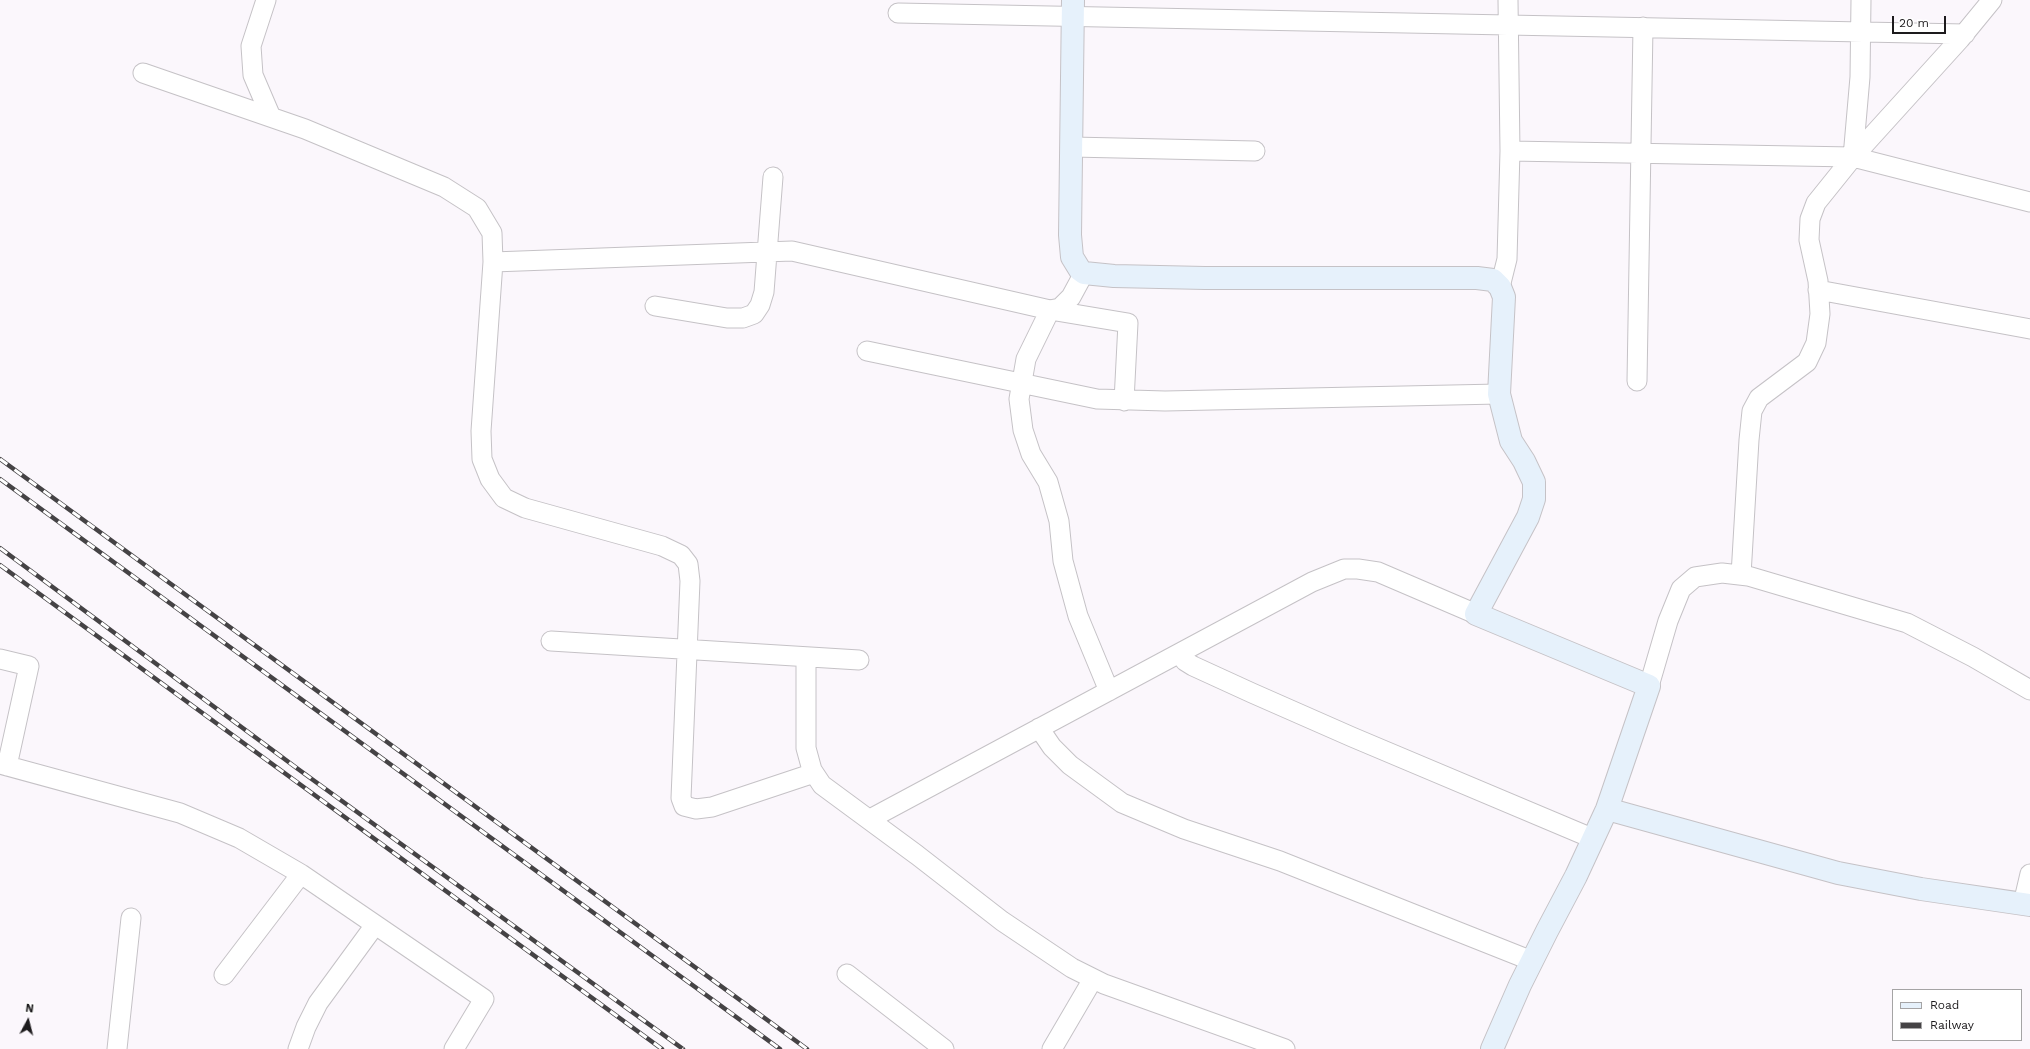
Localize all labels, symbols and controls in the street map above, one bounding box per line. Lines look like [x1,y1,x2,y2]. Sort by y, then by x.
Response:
scale bar [1894,8,1948,34]
text: 20 m [1899,16,1929,30]
legend [1892,989,2022,1041]
text: Road [1930,998,1959,1012]
north arrow [8,1001,48,1041]
text: N [25,1002,34,1016]
text: Railway [1930,1018,1974,1032]

